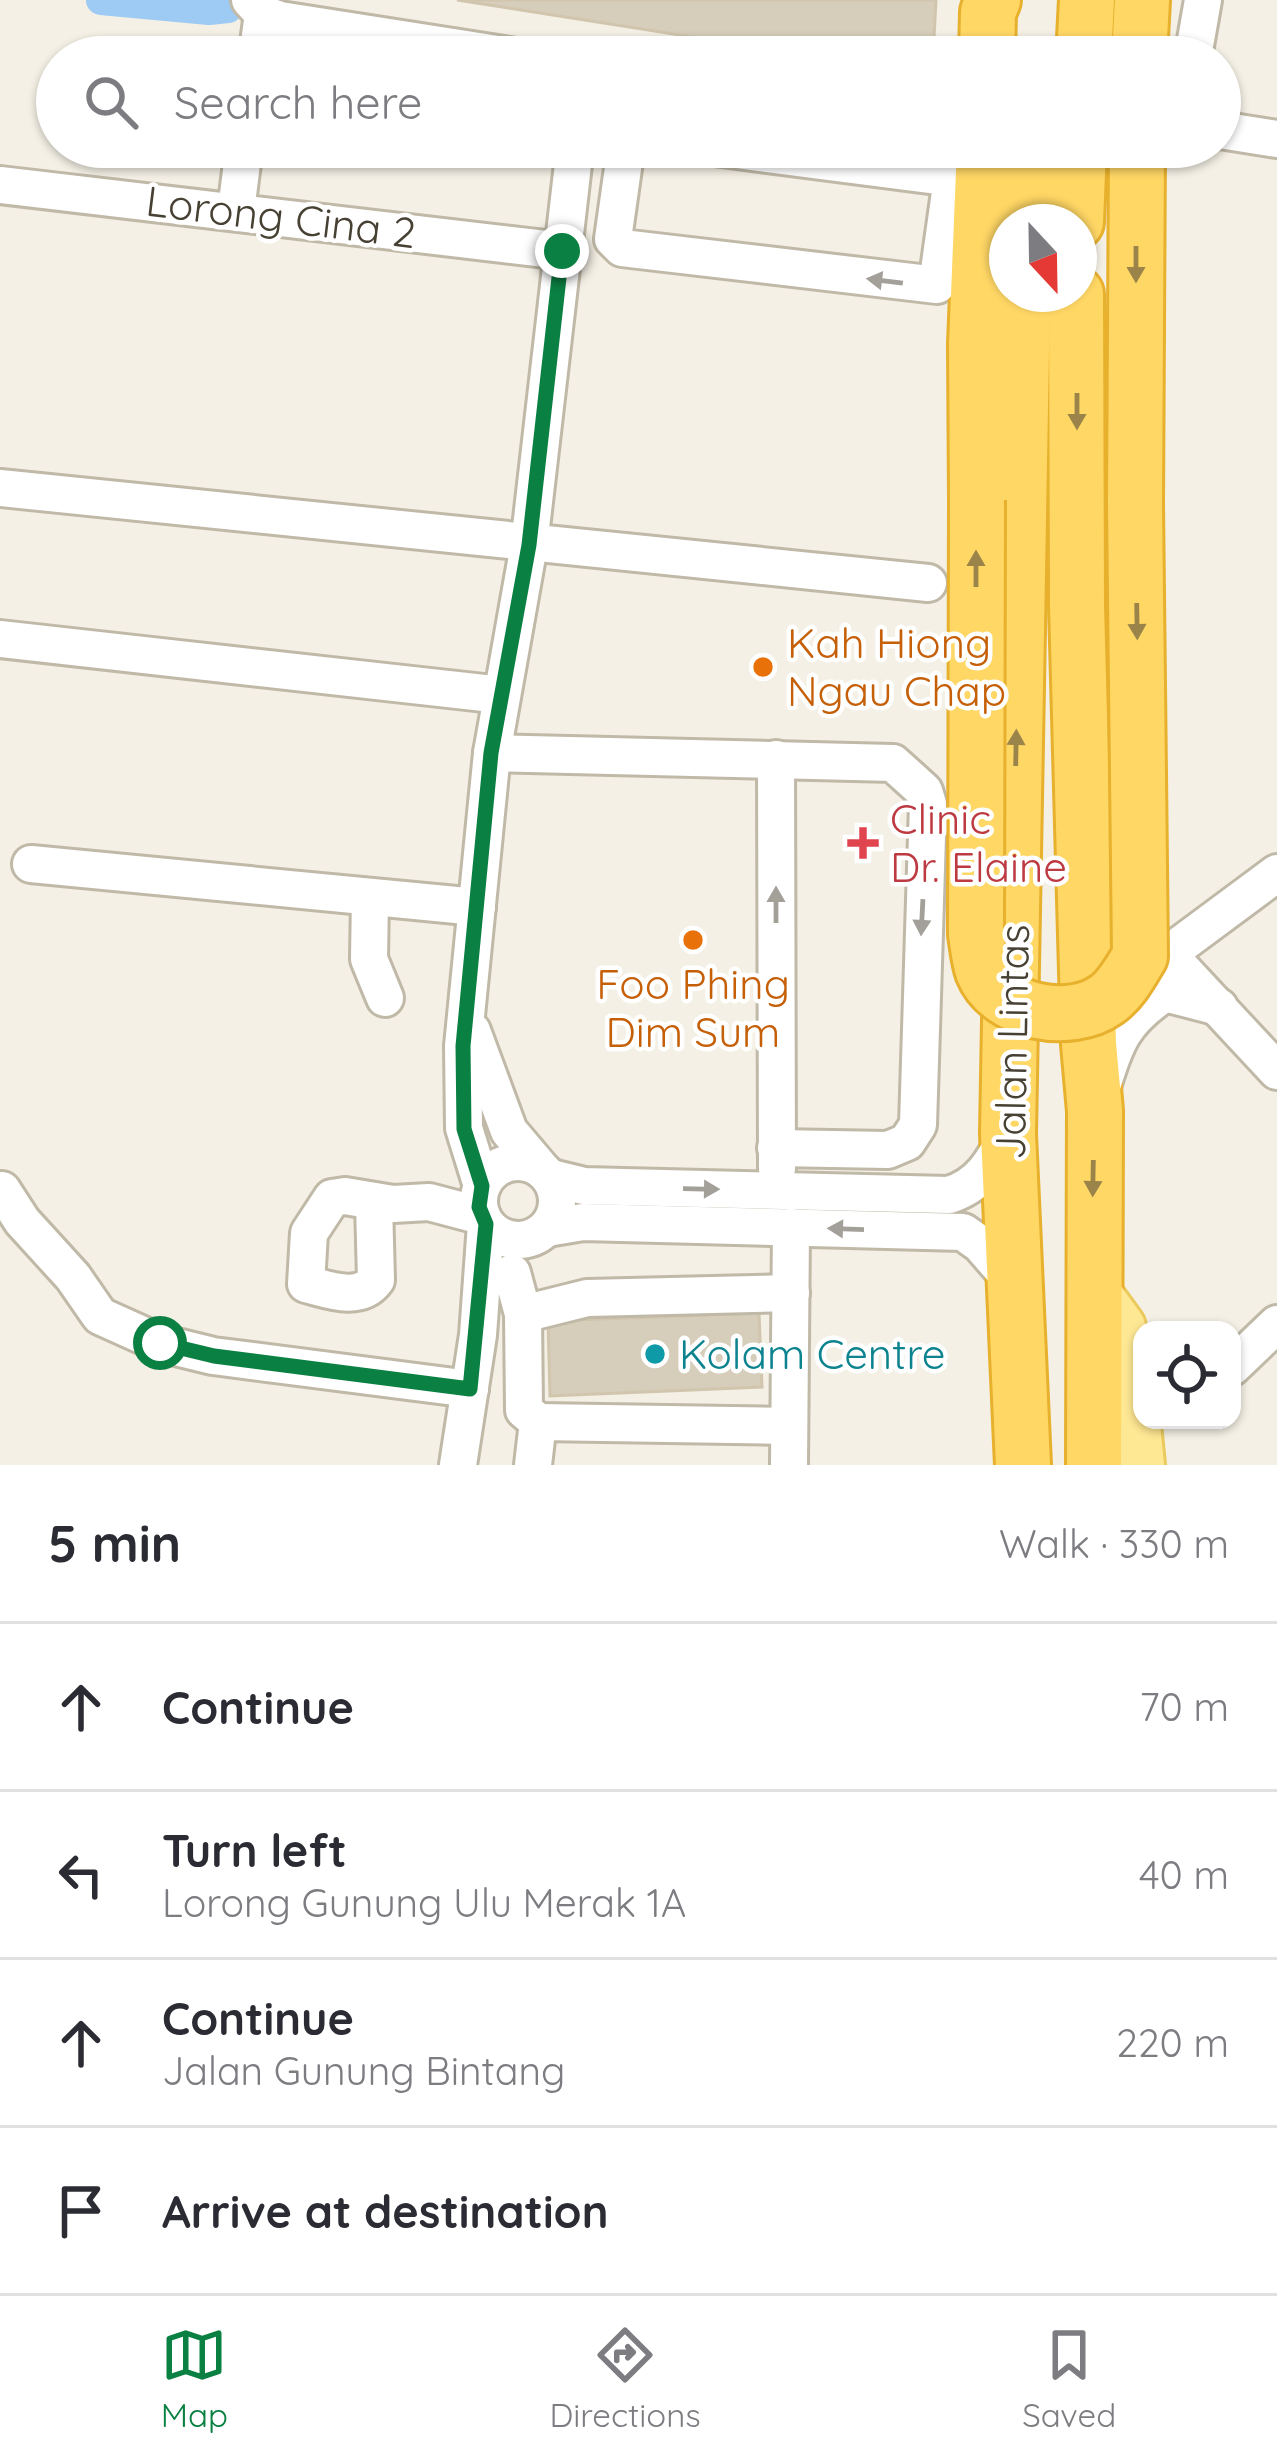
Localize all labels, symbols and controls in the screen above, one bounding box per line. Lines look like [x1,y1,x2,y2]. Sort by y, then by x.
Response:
search box [36,36,1241,168]
icon: search [78,69,144,135]
text: Search here [174,74,422,130]
street label: Lorong Cina 2 [143,174,419,259]
north arrow [989,204,1097,312]
route end [535,224,589,278]
one-way arrow [1126,246,1146,284]
one-way arrow [866,272,903,291]
one-way arrow [1067,393,1087,431]
one-way arrow [966,549,986,587]
one-way arrow [1128,603,1147,641]
place label: Kah Hiong Ngau Chap [787,616,1006,717]
marker: Kah Hiong Ngau Chap [750,654,776,680]
one-way arrow [1006,728,1026,766]
place label: Clinic Dr. Elaine [890,792,1067,893]
marker: Clinic Dr. Elaine [847,827,879,859]
one-way arrow [766,885,786,923]
one-way arrow [912,899,931,937]
street label: Jalan Lintas [983,924,1040,1160]
marker: Foo Phing Dim Sum [680,927,706,953]
place label: Foo Phing Dim Sum [596,957,790,1058]
one-way arrow [1083,1160,1103,1198]
one-way arrow [683,1180,721,1199]
one-way arrow [826,1219,864,1238]
route start [133,1316,187,1370]
map controls [1133,1321,1241,1429]
button: locate [1133,1321,1241,1429]
place label: Kolam Centre [679,1327,945,1380]
marker: Kolam Centre [642,1341,668,1367]
text: 5 min [48,1511,181,1575]
text: Walk · 330 m [999,1519,1229,1568]
icon: ahead [48,1674,114,1740]
text: Continue [162,1679,354,1735]
text: 70 m [1140,1682,1229,1731]
text: Turn left [162,1822,347,1878]
icon: left [48,1842,114,1908]
text: 40 m [1139,1850,1229,1899]
text: Lorong Gunung Ulu Merak 1A [162,1878,686,1927]
text: Continue [162,1990,354,2046]
icon: ahead [48,2010,114,2076]
text: 220 m [1116,2018,1229,2067]
text: Jalan Gunung Bintang [162,2046,565,2095]
icon: arrive [48,2178,114,2244]
text: Arrive at destination [162,2183,608,2239]
tab: Map [161,2322,228,2435]
tab: Directions [549,2322,701,2435]
tab: Saved [1022,2322,1116,2435]

